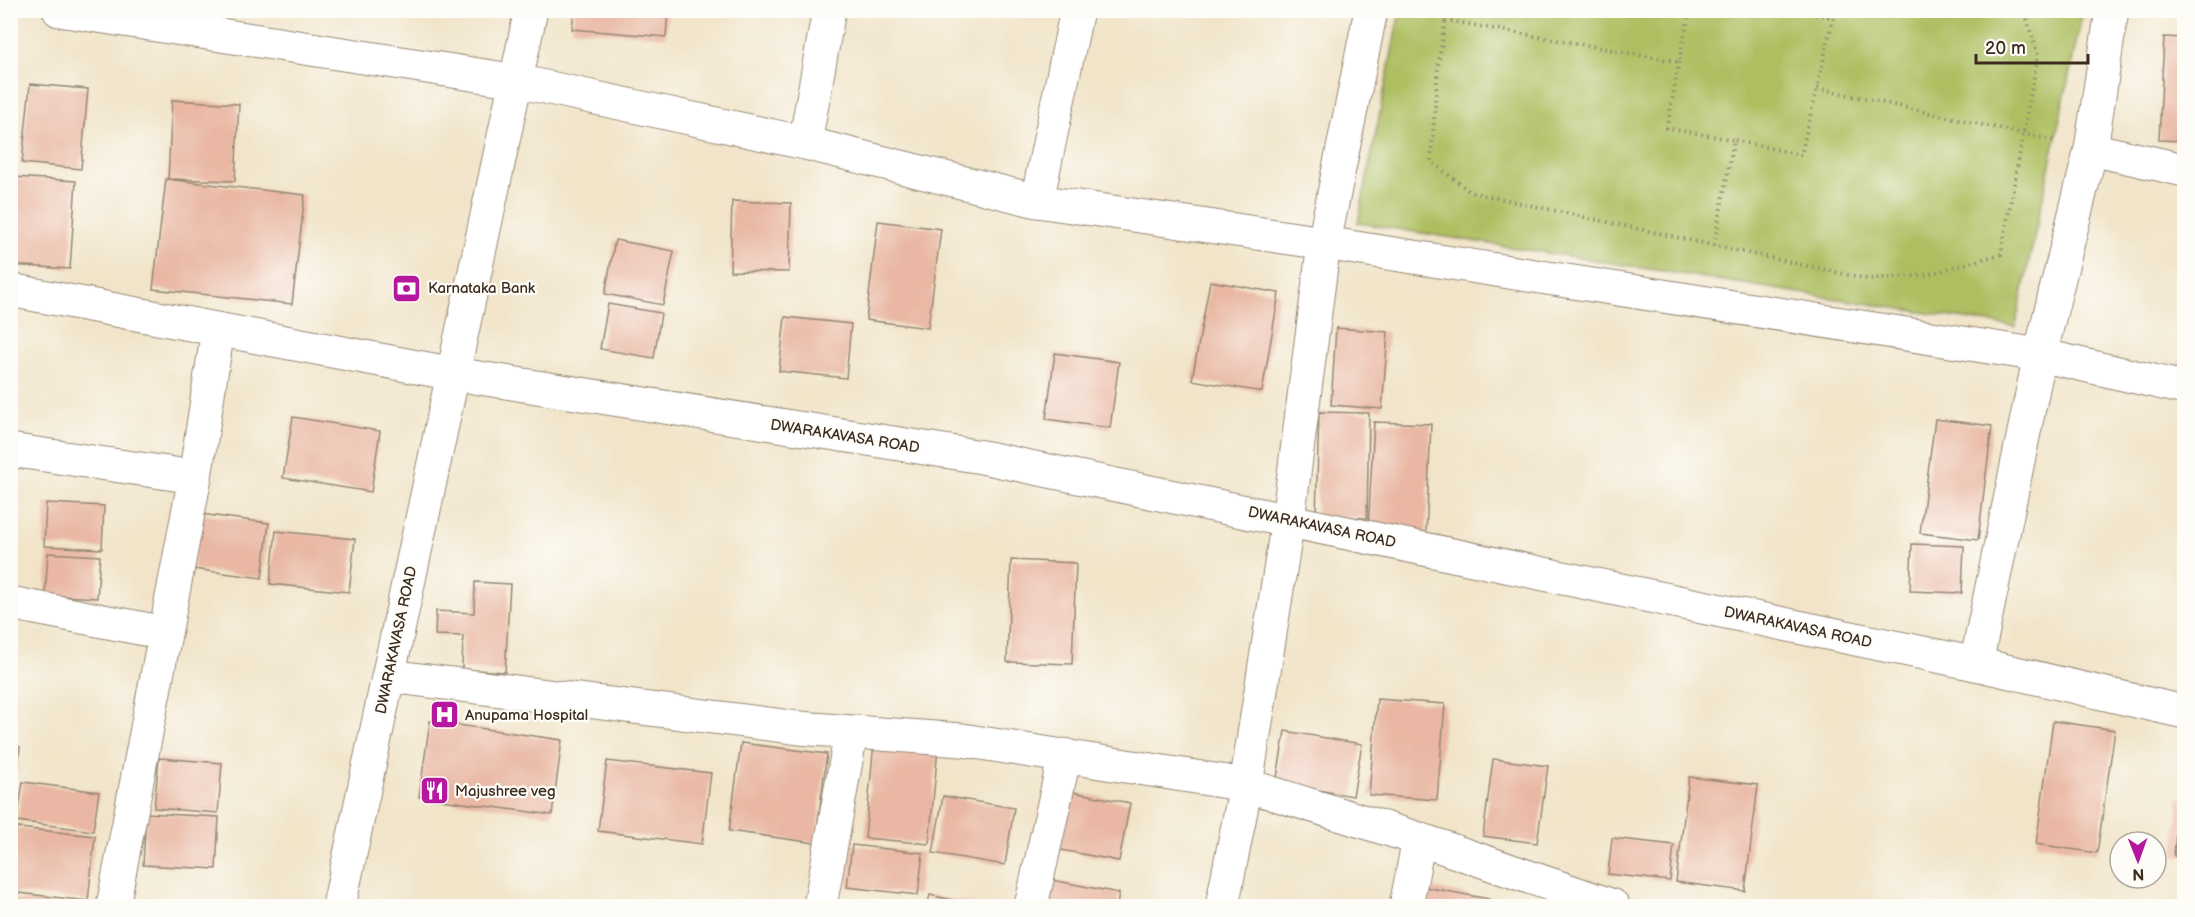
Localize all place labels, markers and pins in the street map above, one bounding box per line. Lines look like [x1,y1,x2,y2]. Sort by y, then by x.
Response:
bank icon: Karnataka Bank [391,272,423,304]
place label: Karnataka Bank [428,279,536,298]
hospital icon: Anupama Hospital [428,699,460,731]
place label: Anupama Hospital [465,706,588,725]
restaurant icon: Majushree veg [418,775,450,807]
place label: Majushree veg [455,782,556,801]

